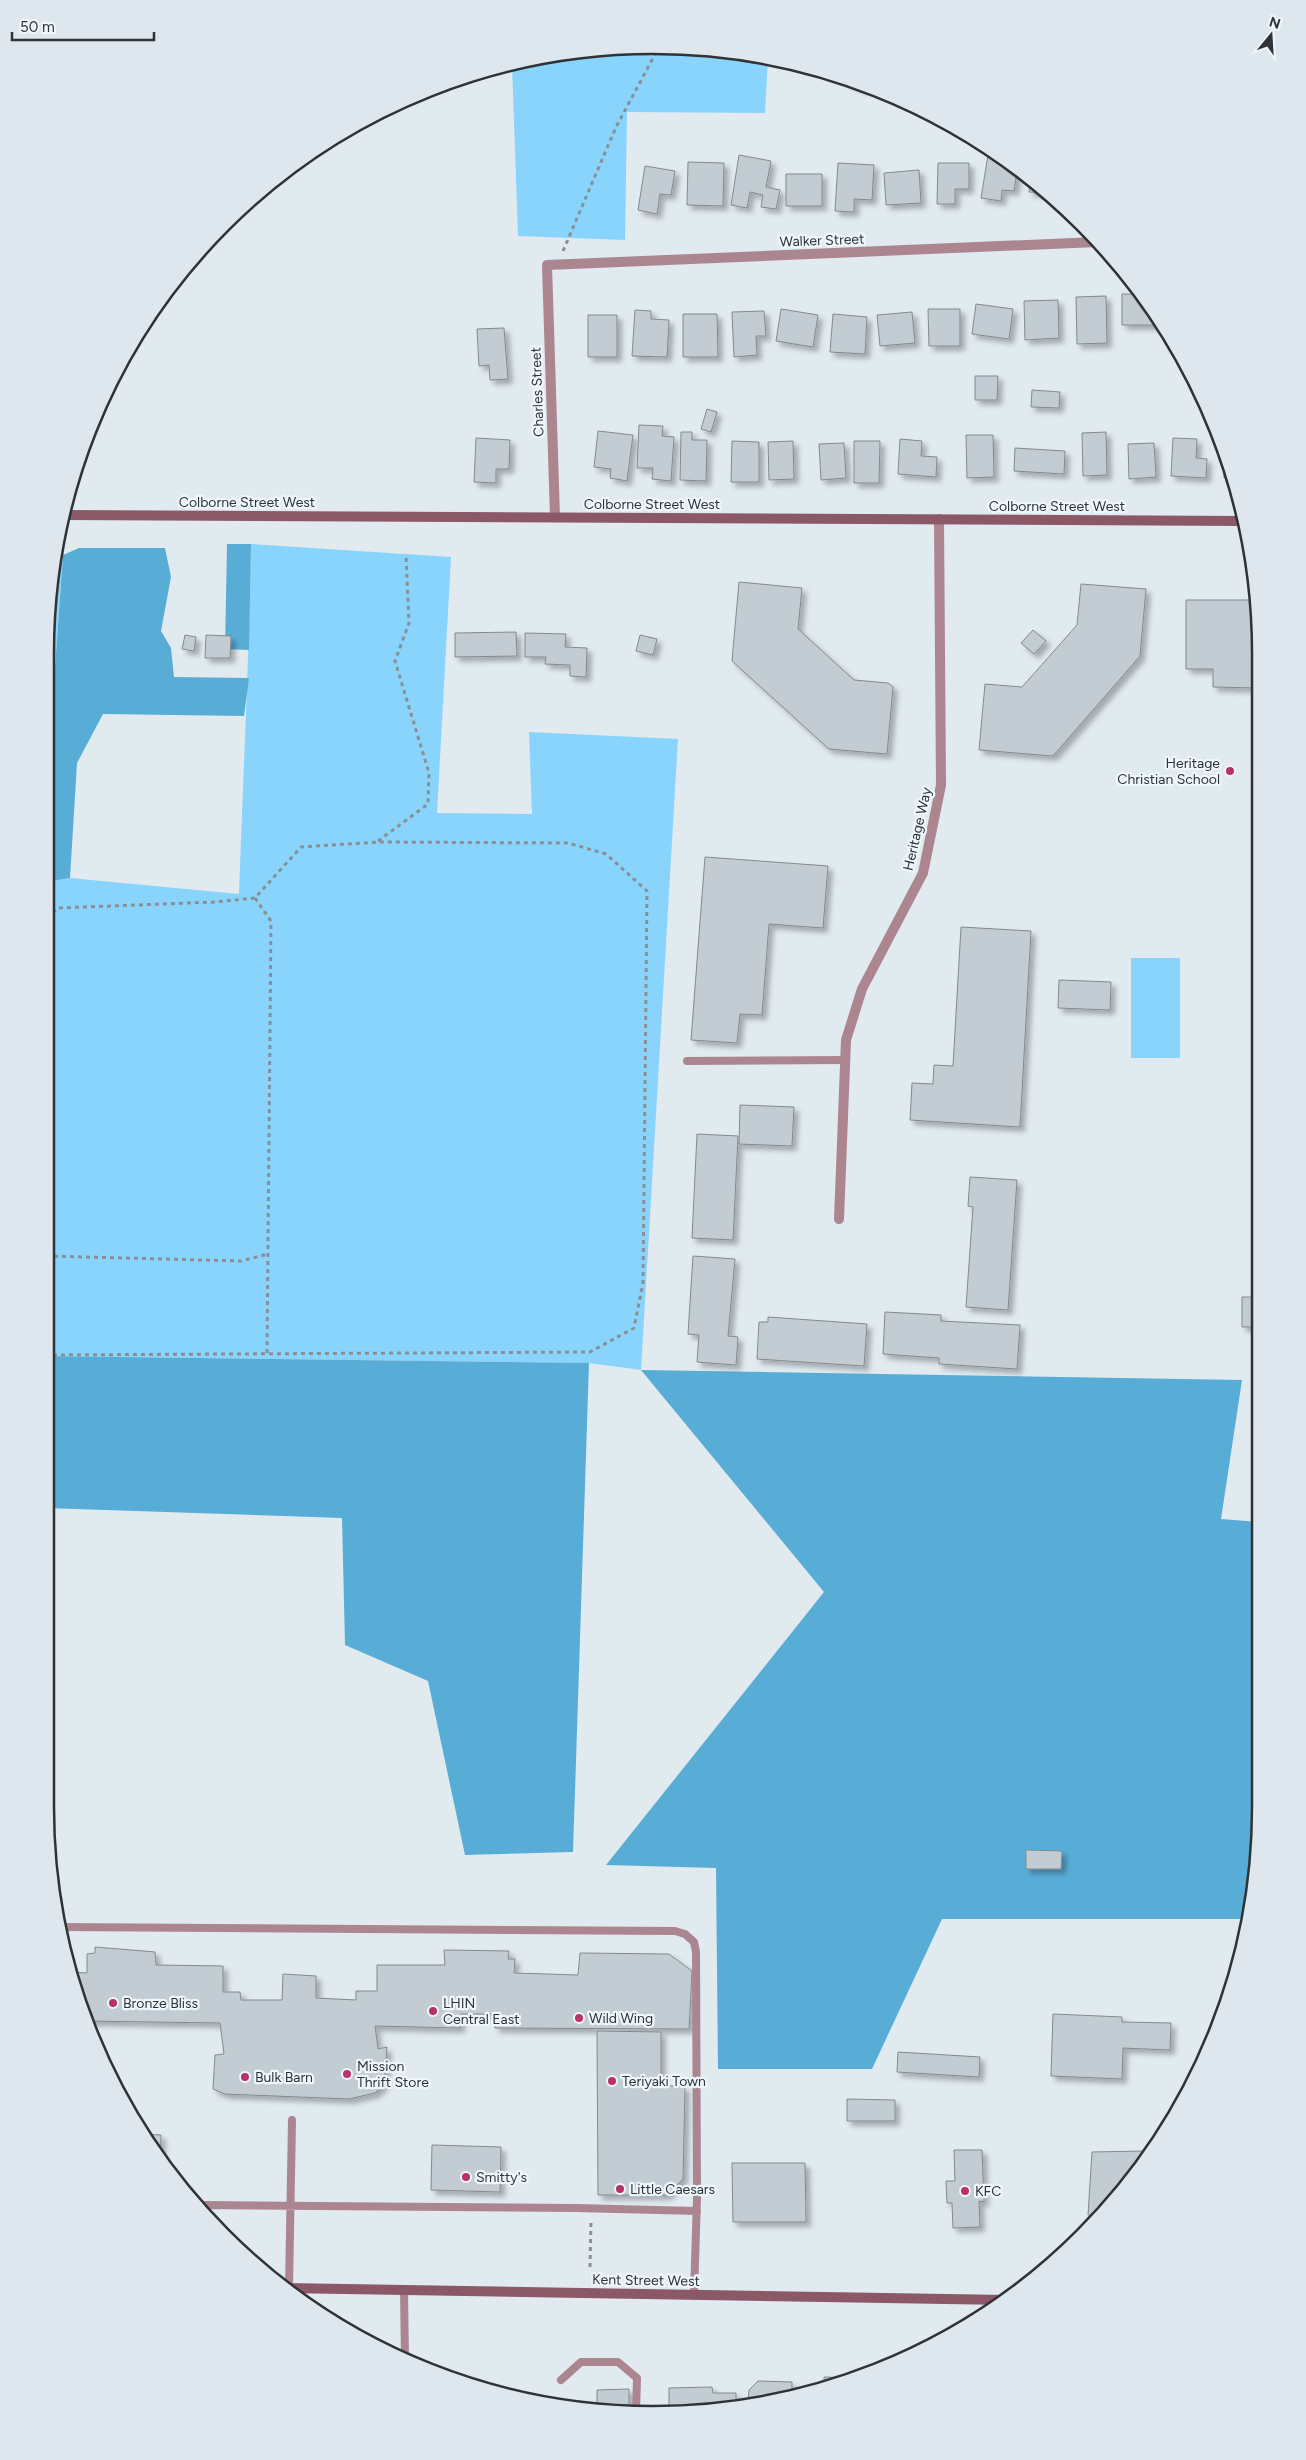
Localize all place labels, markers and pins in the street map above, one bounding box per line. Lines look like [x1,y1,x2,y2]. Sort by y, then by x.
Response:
place label: Heritage Christian School [1117,755,1220,788]
marker: Heritage Christian School [1224,765,1236,777]
place label: Bronze Bliss [123,1995,198,2012]
place label: LHIN Central East [443,1995,520,2028]
marker: Bronze Bliss [107,1997,119,2009]
marker: LHIN Central East [427,2005,439,2017]
place label: Wild Wing [589,2010,653,2027]
marker: Wild Wing [573,2012,585,2024]
place label: Mission Thrift Store [357,2058,429,2091]
marker: Mission Thrift Store [341,2068,353,2080]
place label: Bulk Barn [255,2069,313,2086]
marker: Bulk Barn [239,2071,251,2083]
place label: Teriyaki Town [622,2073,706,2090]
marker: Teriyaki Town [606,2075,618,2087]
place label: Smitty's [476,2169,527,2186]
marker: Smitty's [460,2171,472,2183]
place label: Little Caesars [630,2181,715,2198]
marker: Little Caesars [614,2183,626,2195]
place label: KFC [975,2183,1001,2200]
marker: KFC [959,2185,971,2197]

